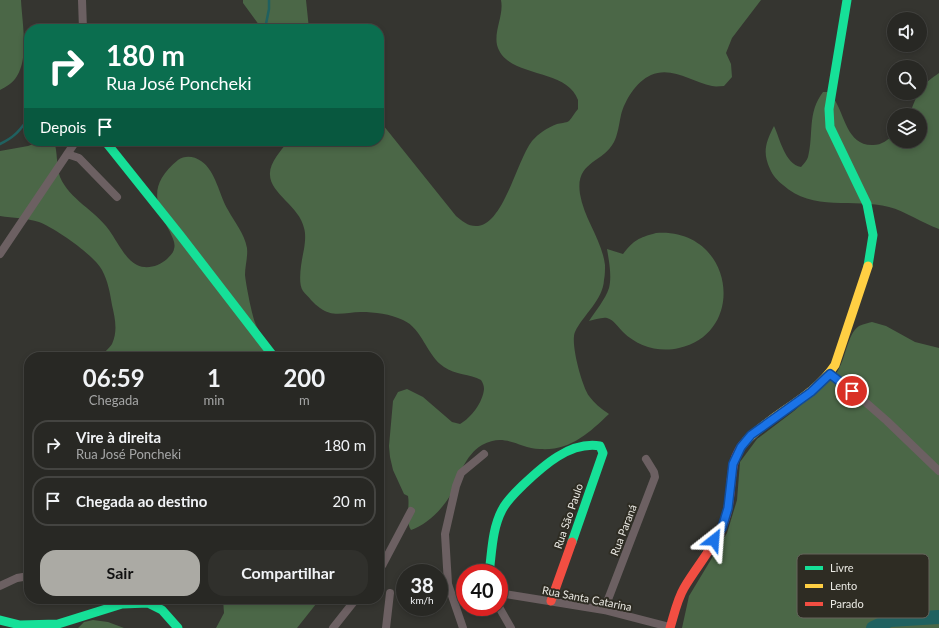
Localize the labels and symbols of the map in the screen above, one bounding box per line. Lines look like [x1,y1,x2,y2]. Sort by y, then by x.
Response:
pin [835,374,869,408]
street label: Rua São Paulo [551,482,585,550]
street label: Rua Paraná [607,502,639,558]
position arrow [693,519,735,561]
legend [797,554,929,618]
text: Livre [830,561,854,574]
speed limit sign: 40 [456,564,508,616]
text: Lento [830,579,857,592]
street label: Rua Santa Catarina [541,583,633,613]
text: Parado [830,597,864,610]

